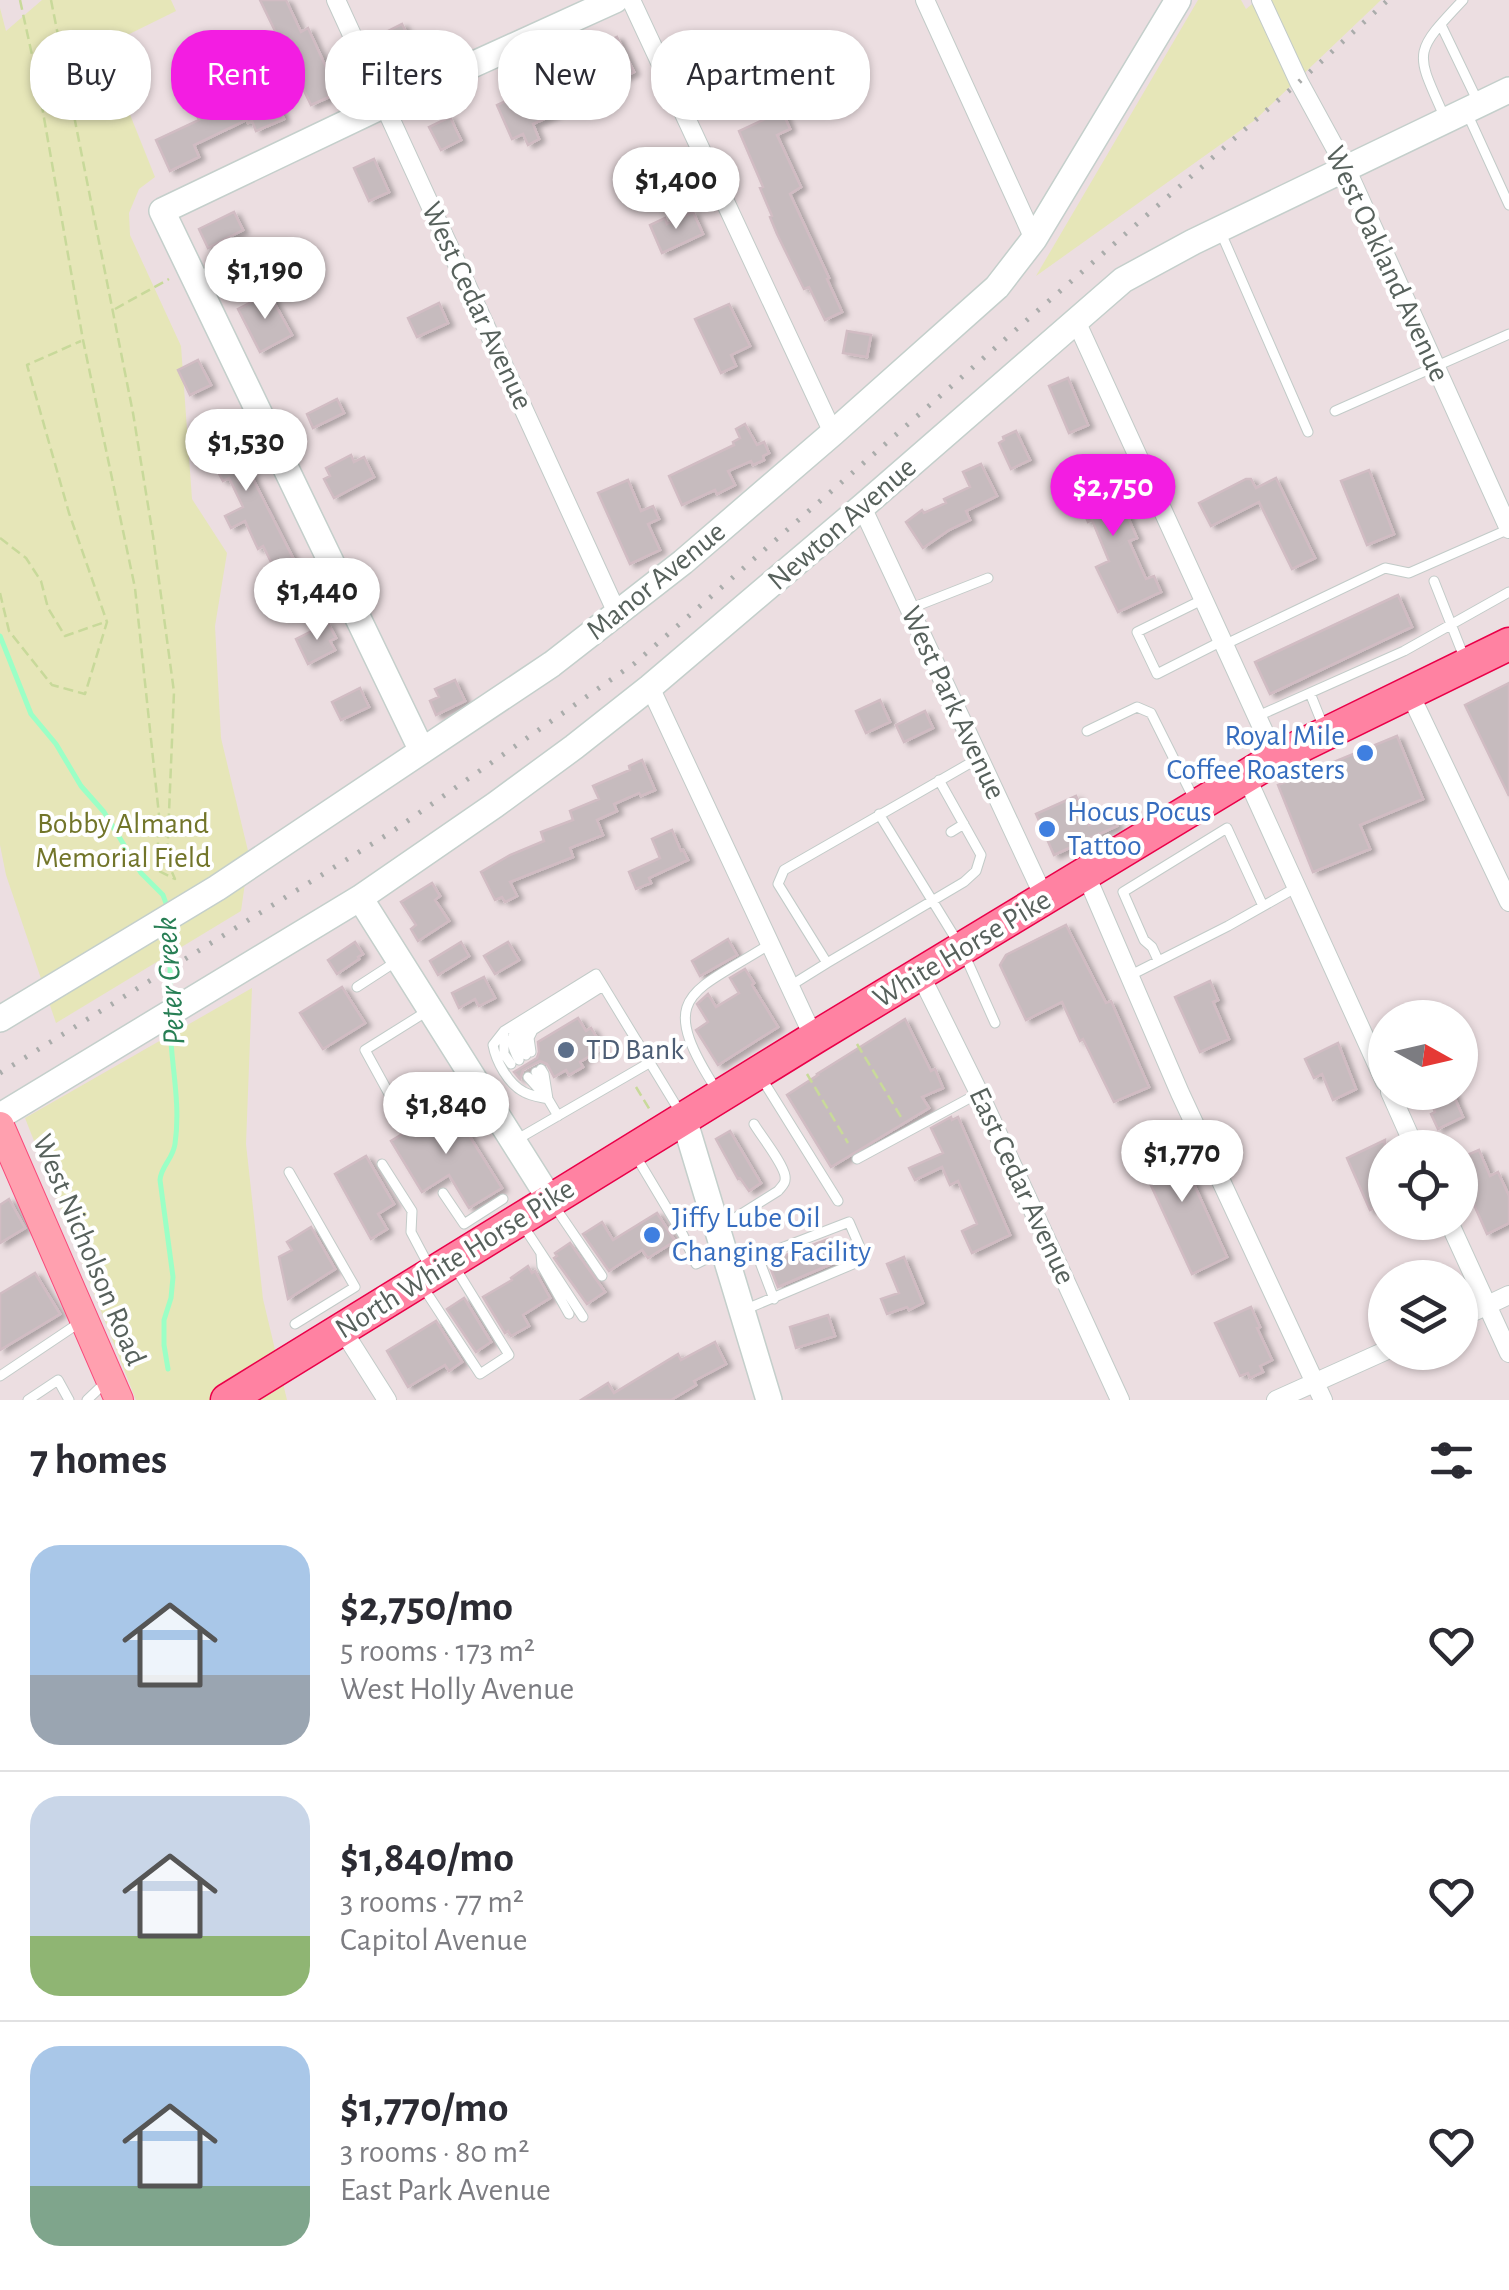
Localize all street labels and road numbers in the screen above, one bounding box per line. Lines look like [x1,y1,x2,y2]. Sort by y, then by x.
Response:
street label: West Oakland Avenue [1319,142,1455,386]
street label: West Cedar Avenue [416,198,538,414]
street label: Newton Avenue [762,452,922,596]
street label: Manor Avenue [581,516,731,646]
street label: West Park Avenue [895,602,1011,804]
street label: White Horse Pike [868,884,1056,1014]
street label: East Cedar Avenue [963,1083,1081,1289]
street label: West Nicholson Road [27,1130,151,1370]
street label: North White Horse Pike [330,1173,580,1345]

